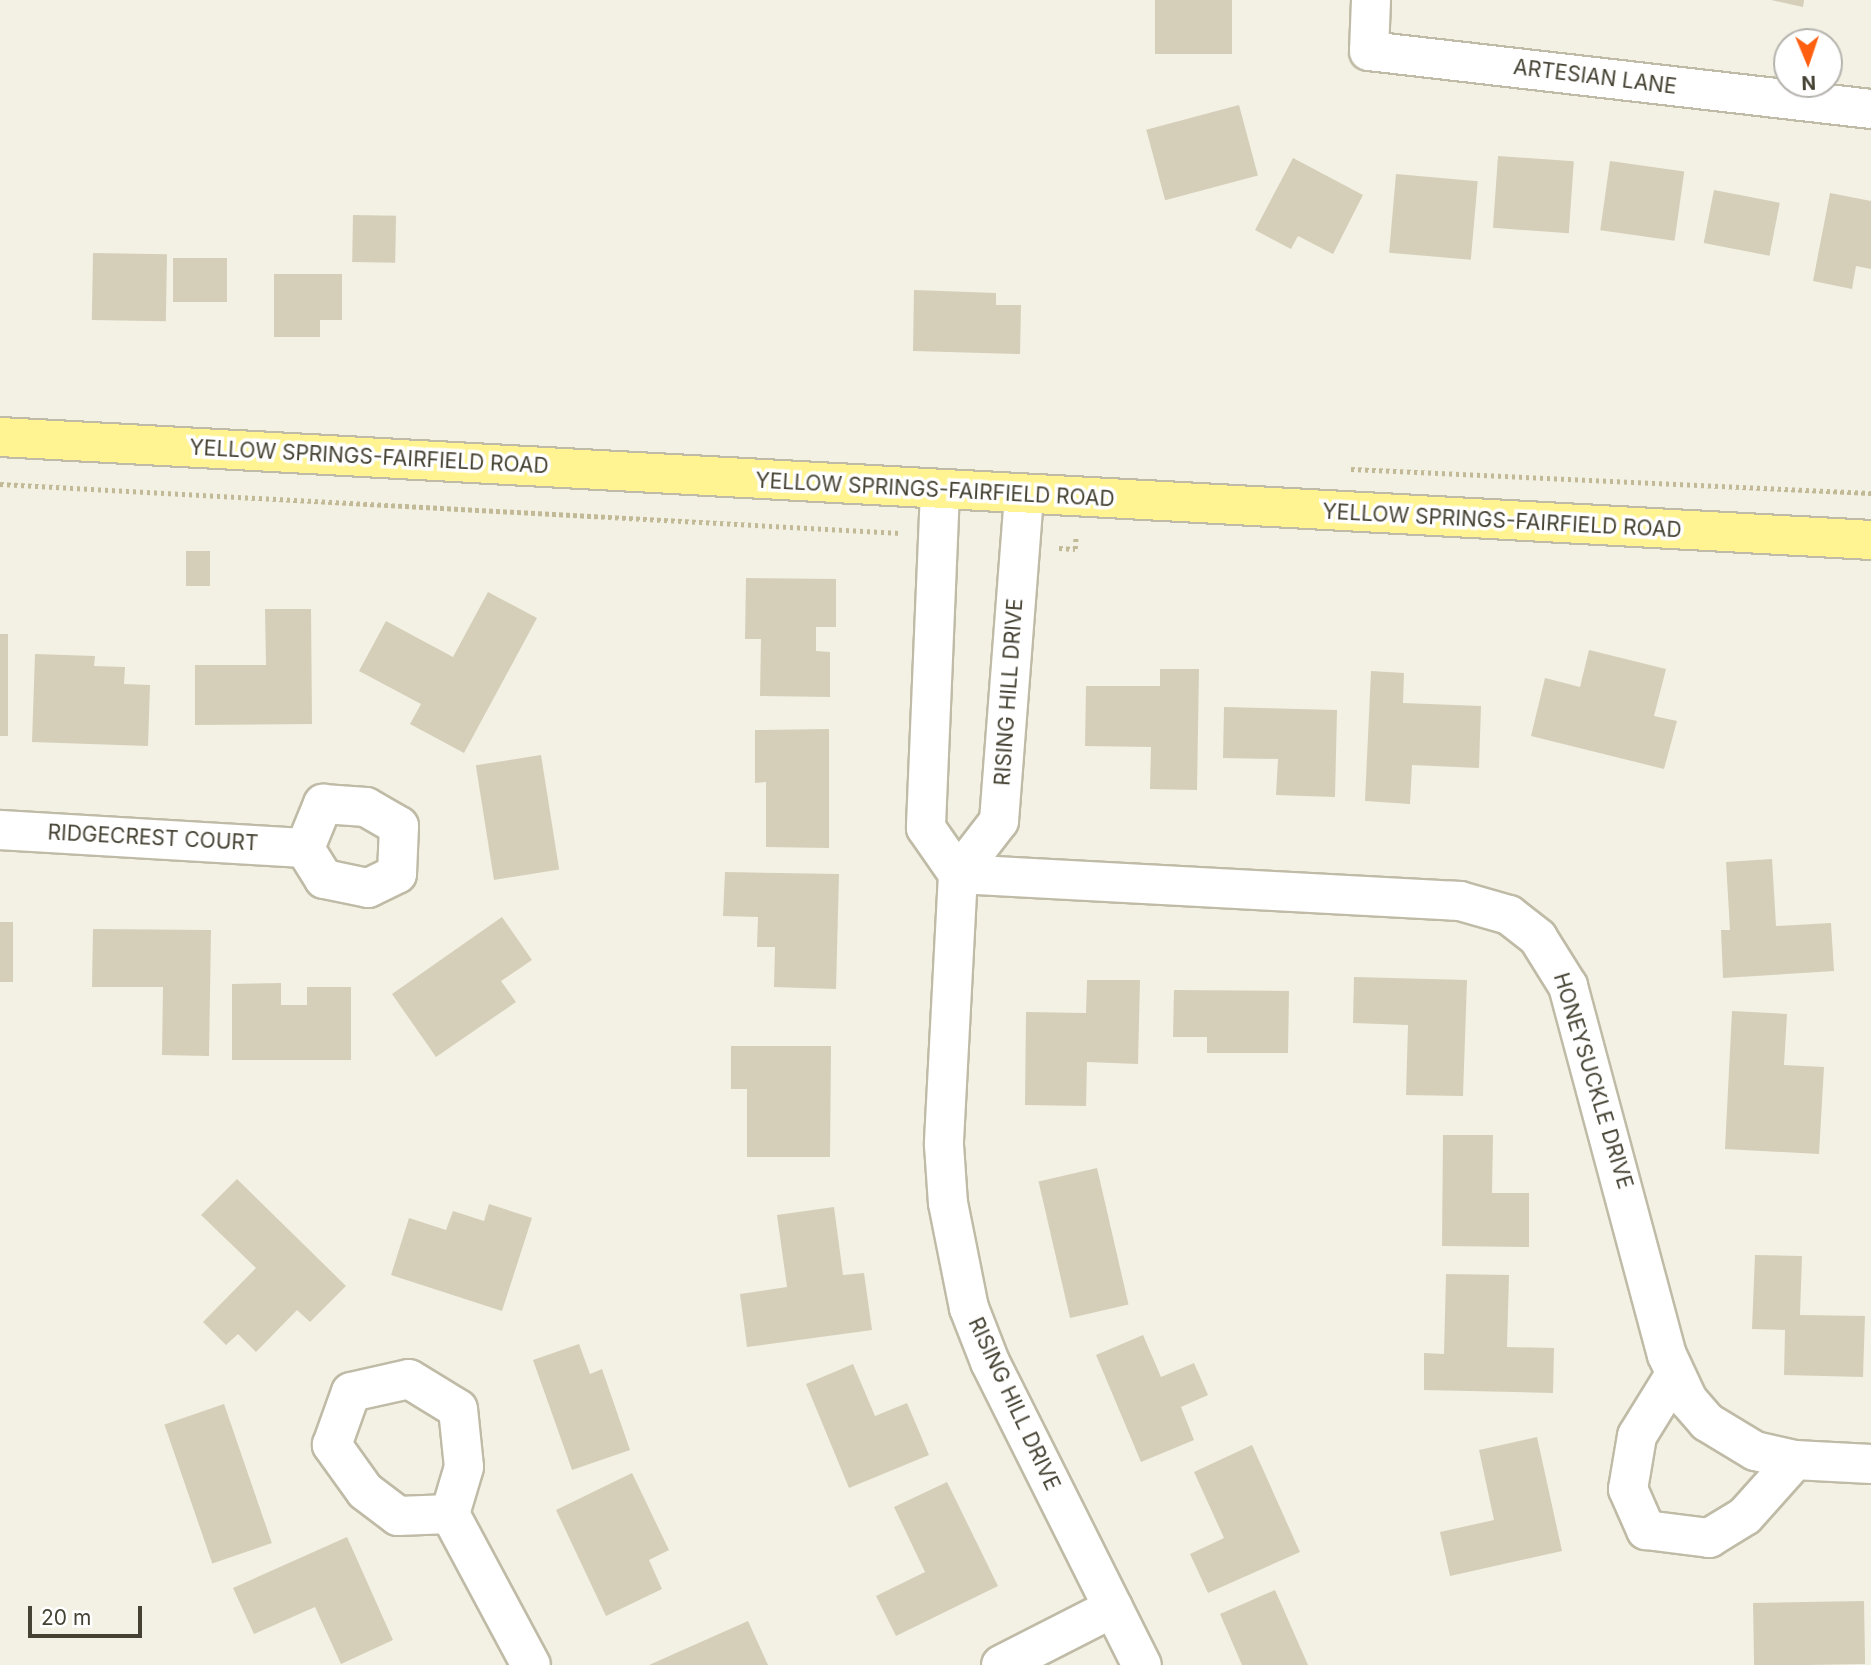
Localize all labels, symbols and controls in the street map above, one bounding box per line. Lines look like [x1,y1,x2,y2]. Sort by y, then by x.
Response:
north arrow [1773,28,1843,98]
street label: ARTESIAN LANE [1512,54,1678,100]
text: N [1801,71,1816,94]
street label: YELLOW SPRINGS-FAIRFIELD ROAD [189,435,549,479]
street label: YELLOW SPRINGS-FAIRFIELD ROAD [755,468,1115,512]
street label: YELLOW SPRINGS-FAIRFIELD ROAD [1322,499,1682,543]
street label: RISING HILL DRIVE [990,597,1028,787]
street label: RIDGECREST COURT [47,820,259,856]
street label: HONEYSUCKLE DRIVE [1548,970,1638,1192]
street label: RISING HILL DRIVE [963,1313,1065,1495]
scale bar [32,1592,145,1636]
text: 20 m [41,1605,91,1630]

